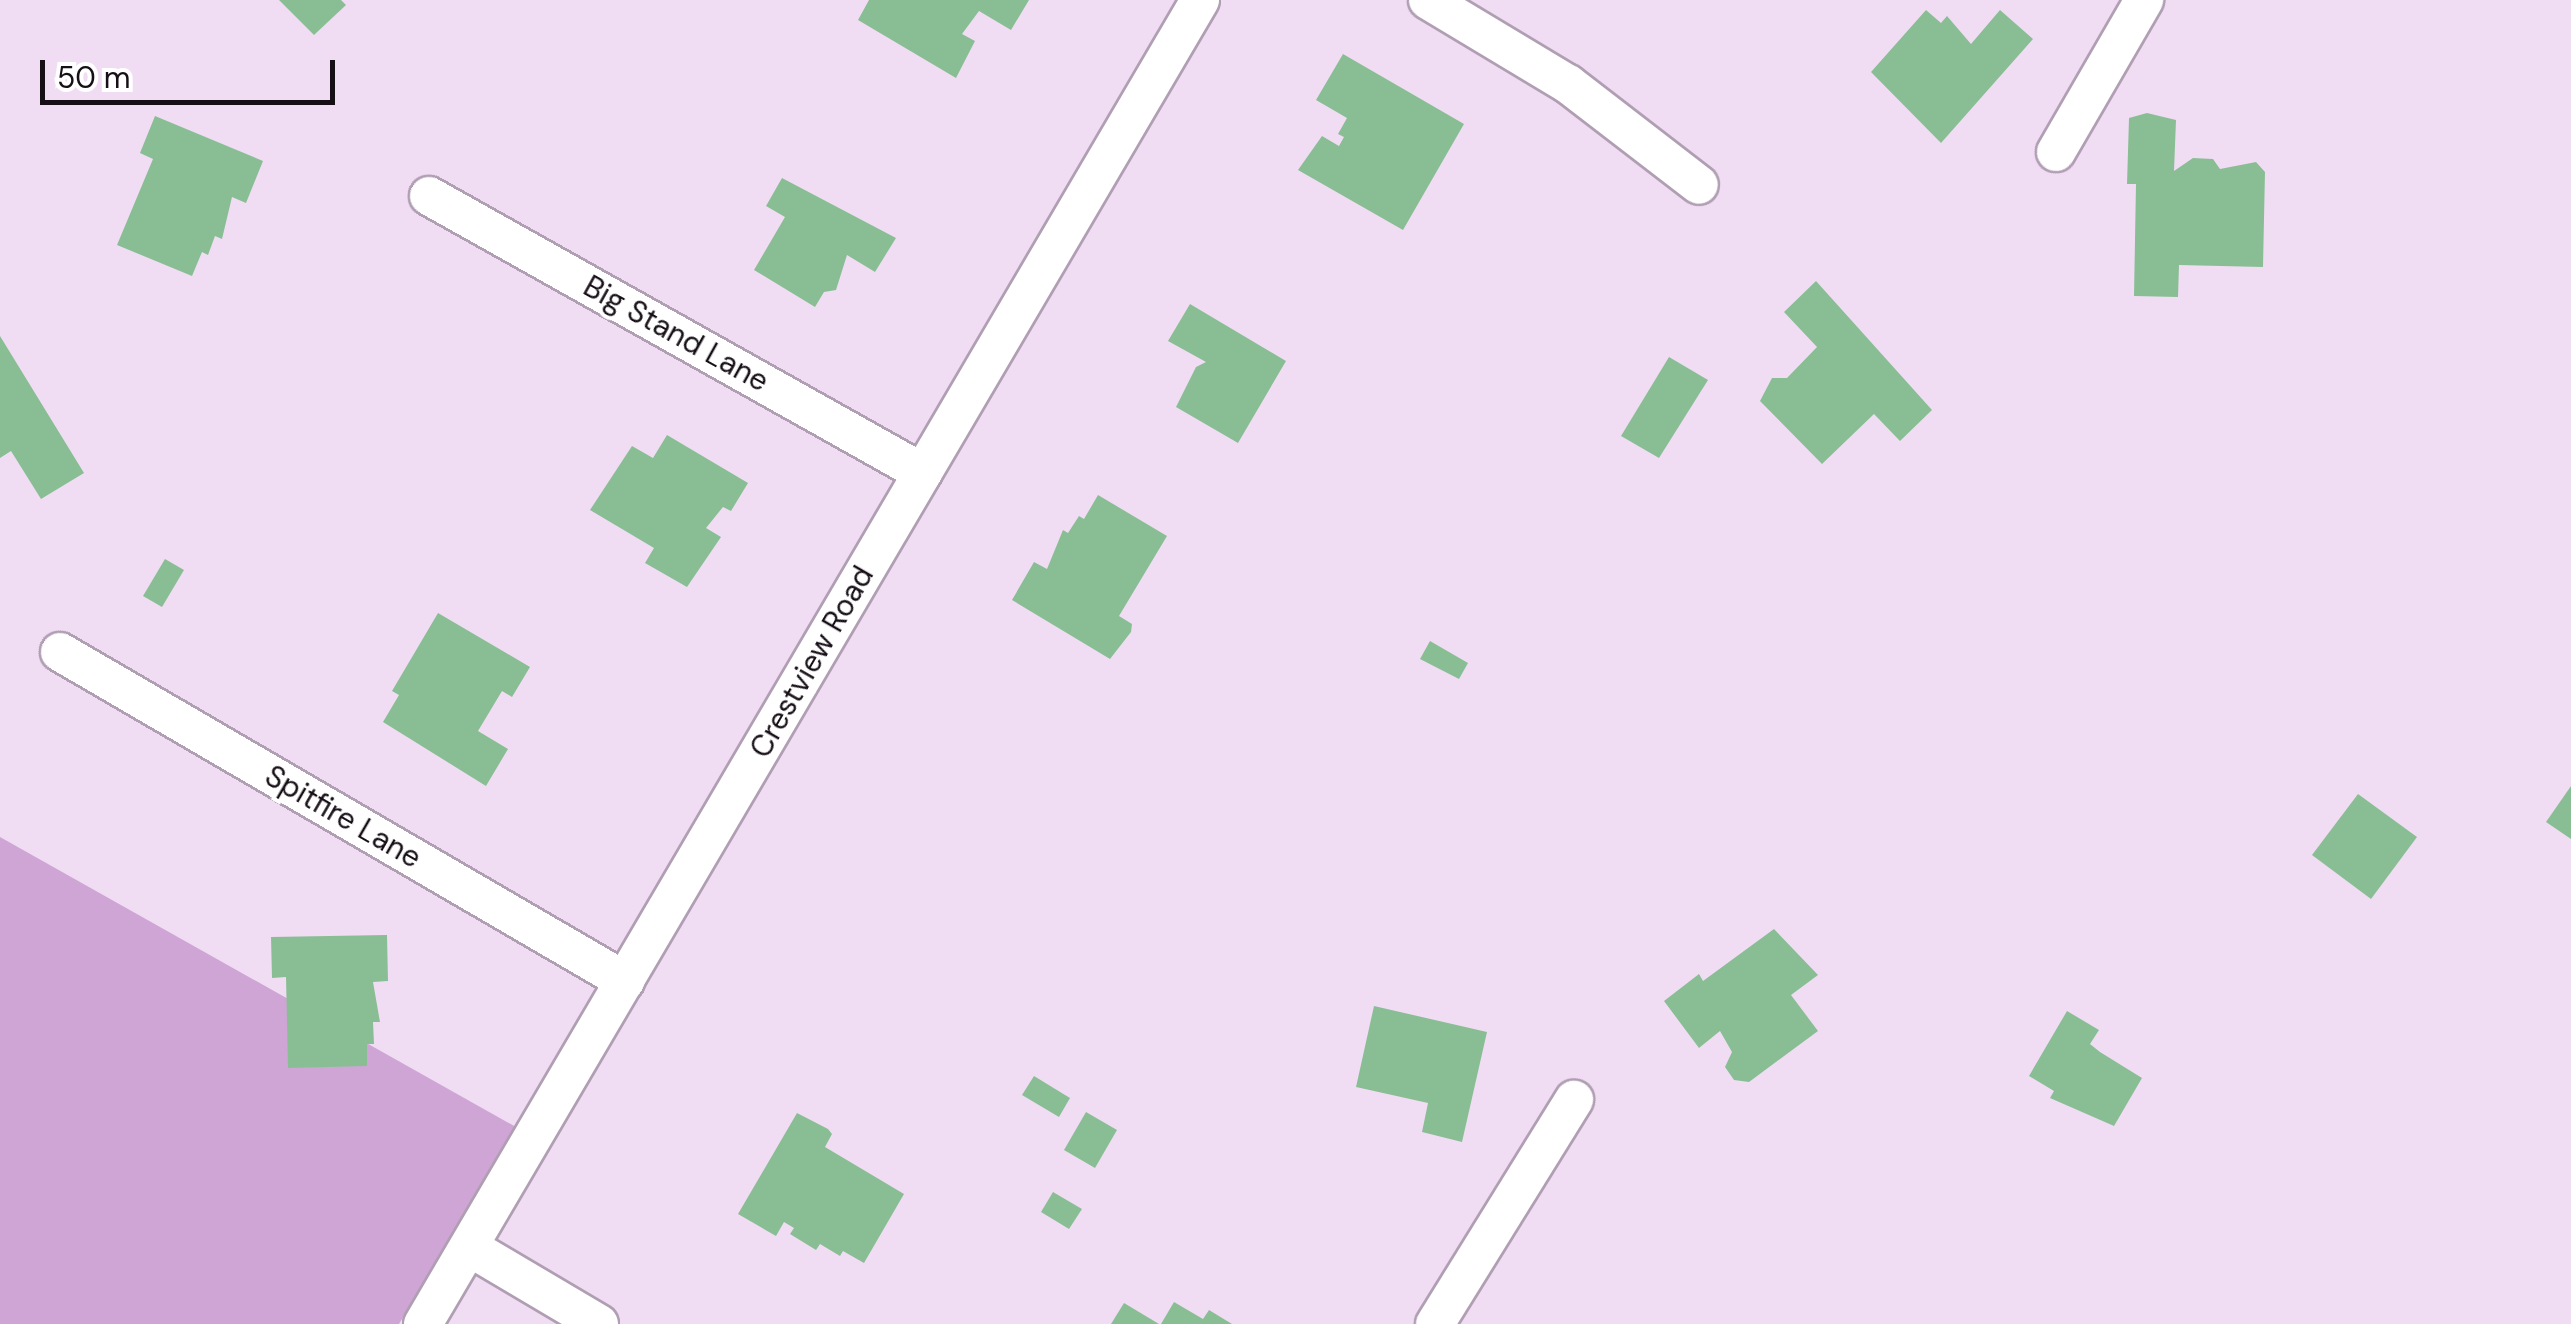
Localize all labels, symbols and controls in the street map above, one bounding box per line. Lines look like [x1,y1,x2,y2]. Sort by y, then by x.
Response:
scale bar [45,40,340,102]
text: 50 m [57,58,131,97]
street label: Big Stand Lane [577,268,775,400]
street label: Crestview Road [743,560,881,764]
street label: Spitfire Lane [259,758,427,876]

